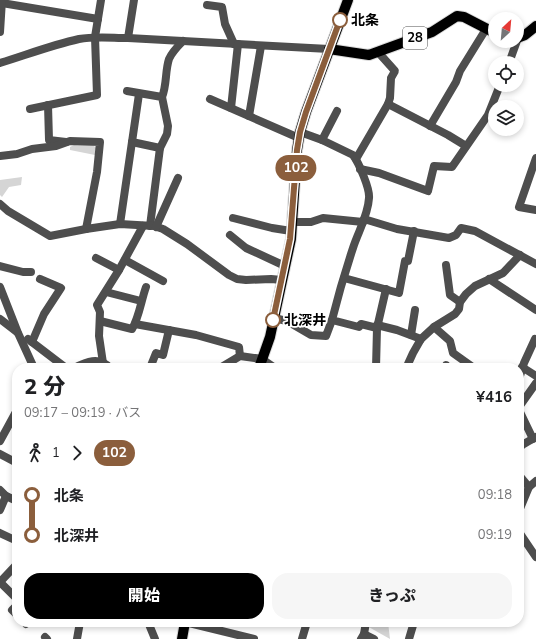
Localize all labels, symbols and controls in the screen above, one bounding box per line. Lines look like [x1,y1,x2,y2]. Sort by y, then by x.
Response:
place label: 北条 [351,11,379,30]
marker: 北条 [332,12,348,28]
north arrow [488,12,524,48]
map controls [488,12,524,136]
road number: 28 [403,27,427,49]
button: locate [488,56,524,92]
button: layers [488,100,524,136]
line badge: 102 [273,155,319,181]
text: 102 [283,158,309,177]
place label: 北深井 [284,311,326,330]
marker: 北深井 [265,312,281,328]
text: 2 分 [24,372,65,402]
text: ¥416 [476,387,512,407]
text: 09:17 – 09:19 · バス [24,404,141,422]
icon: walk [24,442,46,464]
icon: forward [66,442,88,464]
text: 102 [102,443,127,462]
text: 1 [52,444,60,462]
text: 北条 [54,486,84,506]
text: 09:18 [478,486,512,504]
text: 北深井 [54,526,99,546]
text: 09:19 [478,526,512,544]
button: 開始 [24,573,264,619]
button: きっぷ [272,573,512,619]

